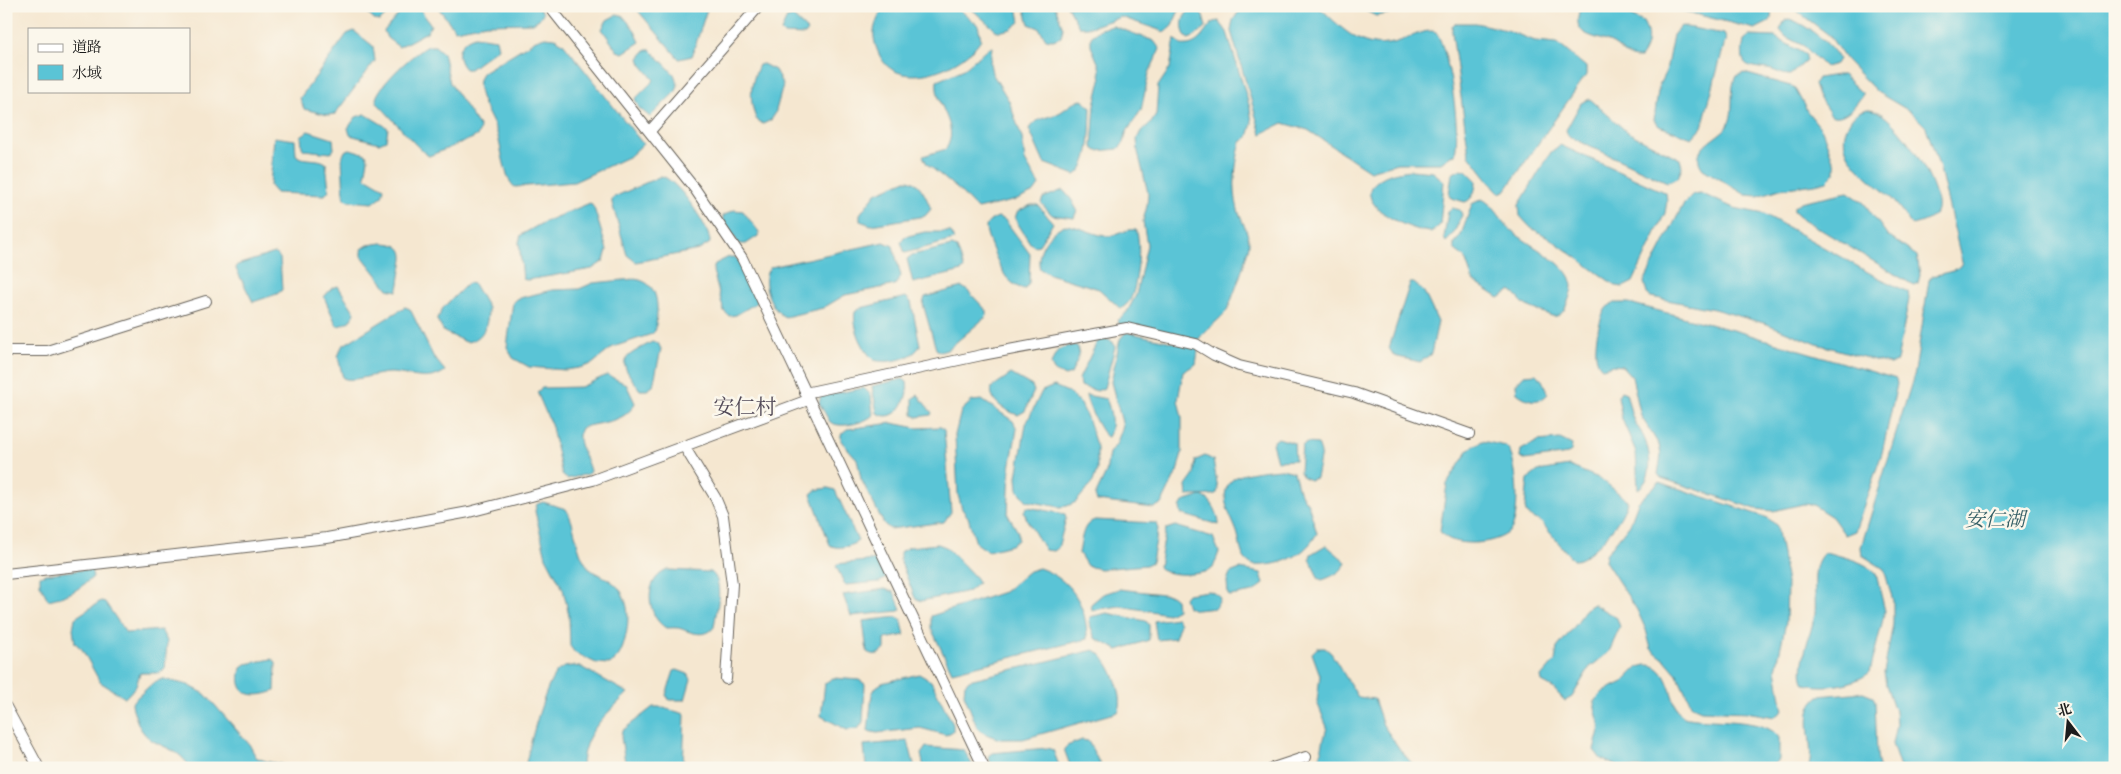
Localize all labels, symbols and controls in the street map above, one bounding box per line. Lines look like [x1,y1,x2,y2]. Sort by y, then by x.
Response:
legend [28,28,190,92]
text: 道路 [72,38,102,57]
text: 水域 [72,64,102,83]
district label: 安仁村 [714,394,777,421]
water label: 安仁湖 [1965,507,2028,532]
north arrow [2044,696,2094,746]
text: 北 [2055,700,2074,720]

